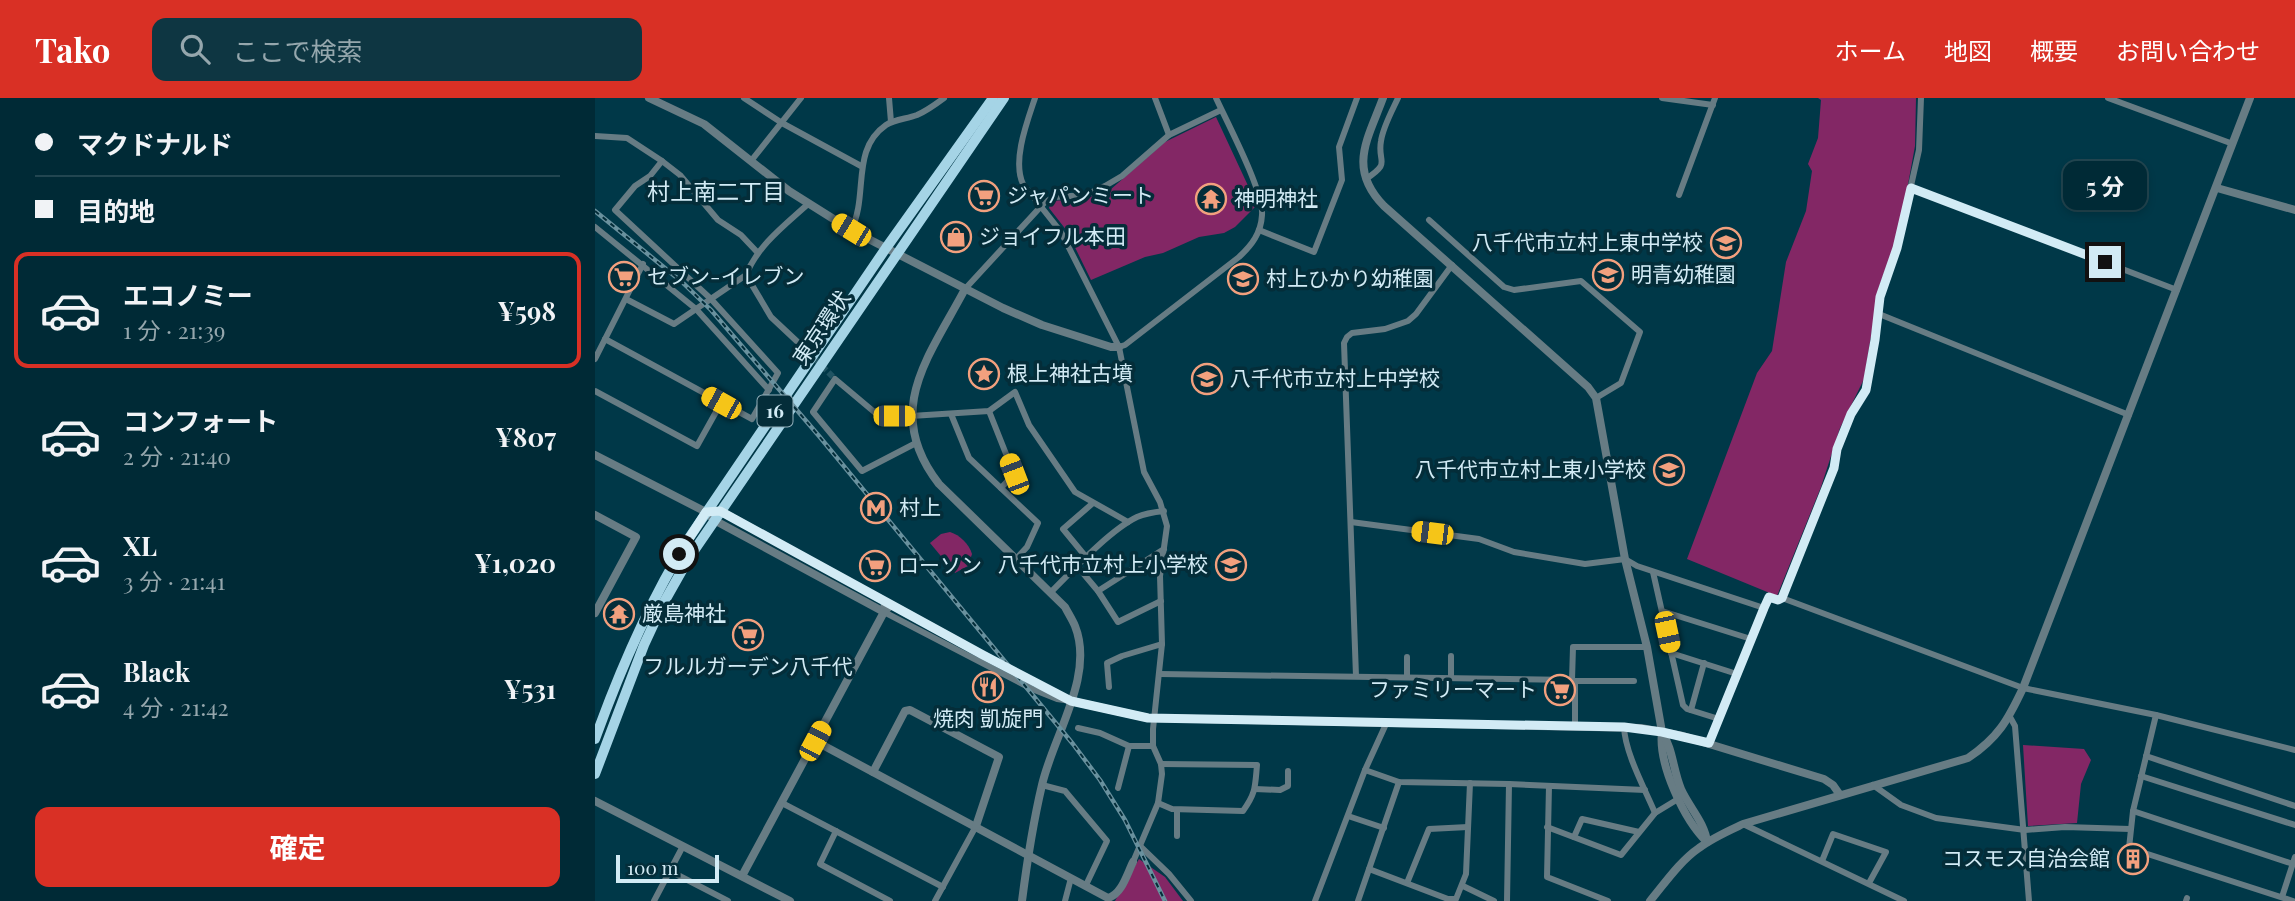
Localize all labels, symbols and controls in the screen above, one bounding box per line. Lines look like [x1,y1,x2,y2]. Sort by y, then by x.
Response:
search box [152,18,642,81]
text: Tako [35,27,110,71]
icon: search [176,30,214,68]
text: ここで検索 [232,33,362,68]
text: ホーム [1835,34,1906,66]
text: 地図 [1944,34,1992,66]
text: 概要 [2030,34,2078,66]
text: お問い合わせ [2116,34,2260,66]
text: マクドナルド [77,126,233,161]
callout: 5 分 [2063,160,2147,209]
text: 5 分 [2086,170,2124,201]
district label: 村上南二丁目 [647,175,785,206]
supermarket icon: ジャパンミート [967,179,1001,213]
place label: ジャパンミート [1007,180,1154,208]
temple icon: 神明神社 [1194,182,1228,216]
place label: 神明神社 [1234,183,1318,211]
text: 目的地 [77,193,155,228]
car [828,210,875,250]
shop icon: ジョイフル本田 [939,220,973,254]
place label: ジョイフル本田 [979,221,1126,249]
school or university icon: 八千代市立村上東中学校 [1709,226,1743,260]
place label: 八千代市立村上東中学校 [1472,227,1703,255]
route end [2089,246,2121,278]
school or university icon: 明青幼稚園 [1591,258,1625,292]
place label: 明青幼稚園 [1631,259,1736,287]
supermarket icon: セブン-イレブン [607,260,641,294]
place label: セブン-イレブン [647,261,804,289]
school or university icon: 村上ひかり幼稚園 [1226,262,1260,296]
place label: 村上ひかり幼稚園 [1266,263,1434,291]
text: エコノミー [123,277,253,312]
icon: car [39,279,102,342]
street label: 東京環状 [785,284,855,370]
text: ¥598 [497,293,556,328]
text: 1 分 · 21:39 [123,314,226,345]
place icon: 根上神社古墳 [967,357,1001,391]
place label: 根上神社古墳 [1007,358,1133,386]
school or university icon: 八千代市立村上中学校 [1190,362,1224,396]
place label: 八千代市立村上中学校 [1230,363,1440,391]
car [698,384,745,422]
road number: 16 [757,396,793,426]
text: コンフォート [123,403,278,438]
icon: car [39,405,102,468]
car [874,406,916,427]
text: ¥807 [495,419,556,454]
text: 2 分 · 21:40 [123,440,231,471]
car [997,451,1032,497]
school or university icon: 八千代市立村上東小学校 [1652,453,1686,487]
place label: 八千代市立村上東小学校 [1415,454,1646,482]
metro station icon: 村上 [859,491,893,525]
place label: 村上 [899,492,941,520]
car [1410,520,1455,546]
text: XL [123,528,157,563]
icon: car [39,531,102,594]
route start [663,538,695,570]
text: ¥1,020 [474,545,556,580]
school or university icon: 八千代市立村上小学校 [1214,548,1248,582]
supermarket icon: ローソン [858,549,892,583]
place label: 八千代市立村上小学校 [998,549,1208,577]
place label: ローソン [898,550,982,578]
text: 3 分 · 21:41 [123,565,225,596]
temple icon: 厳島神社 [602,597,636,631]
place label: 厳島神社 [642,598,726,626]
car [1653,609,1682,655]
supermarket icon: フルルガーデン八千代 [731,618,765,652]
place label: フルルガーデン八千代 [643,651,853,679]
text: Black [123,654,190,689]
icon: car [39,657,102,720]
restaurant icon: 焼肉 凱旋門 [971,670,1005,704]
text: ¥531 [504,671,556,706]
supermarket icon: ファミリーマート [1543,673,1577,707]
place label: ファミリーマート [1369,674,1537,702]
text: 4 分 · 21:42 [123,691,229,722]
place label: 焼肉 凱旋門 [933,703,1043,731]
car [796,718,835,764]
button: 確定 [35,807,560,887]
building icon: コスモス自治会館 [2116,842,2150,876]
place label: コスモス自治会館 [1942,843,2110,871]
scale bar [616,852,719,884]
text: 100 m [627,854,678,880]

